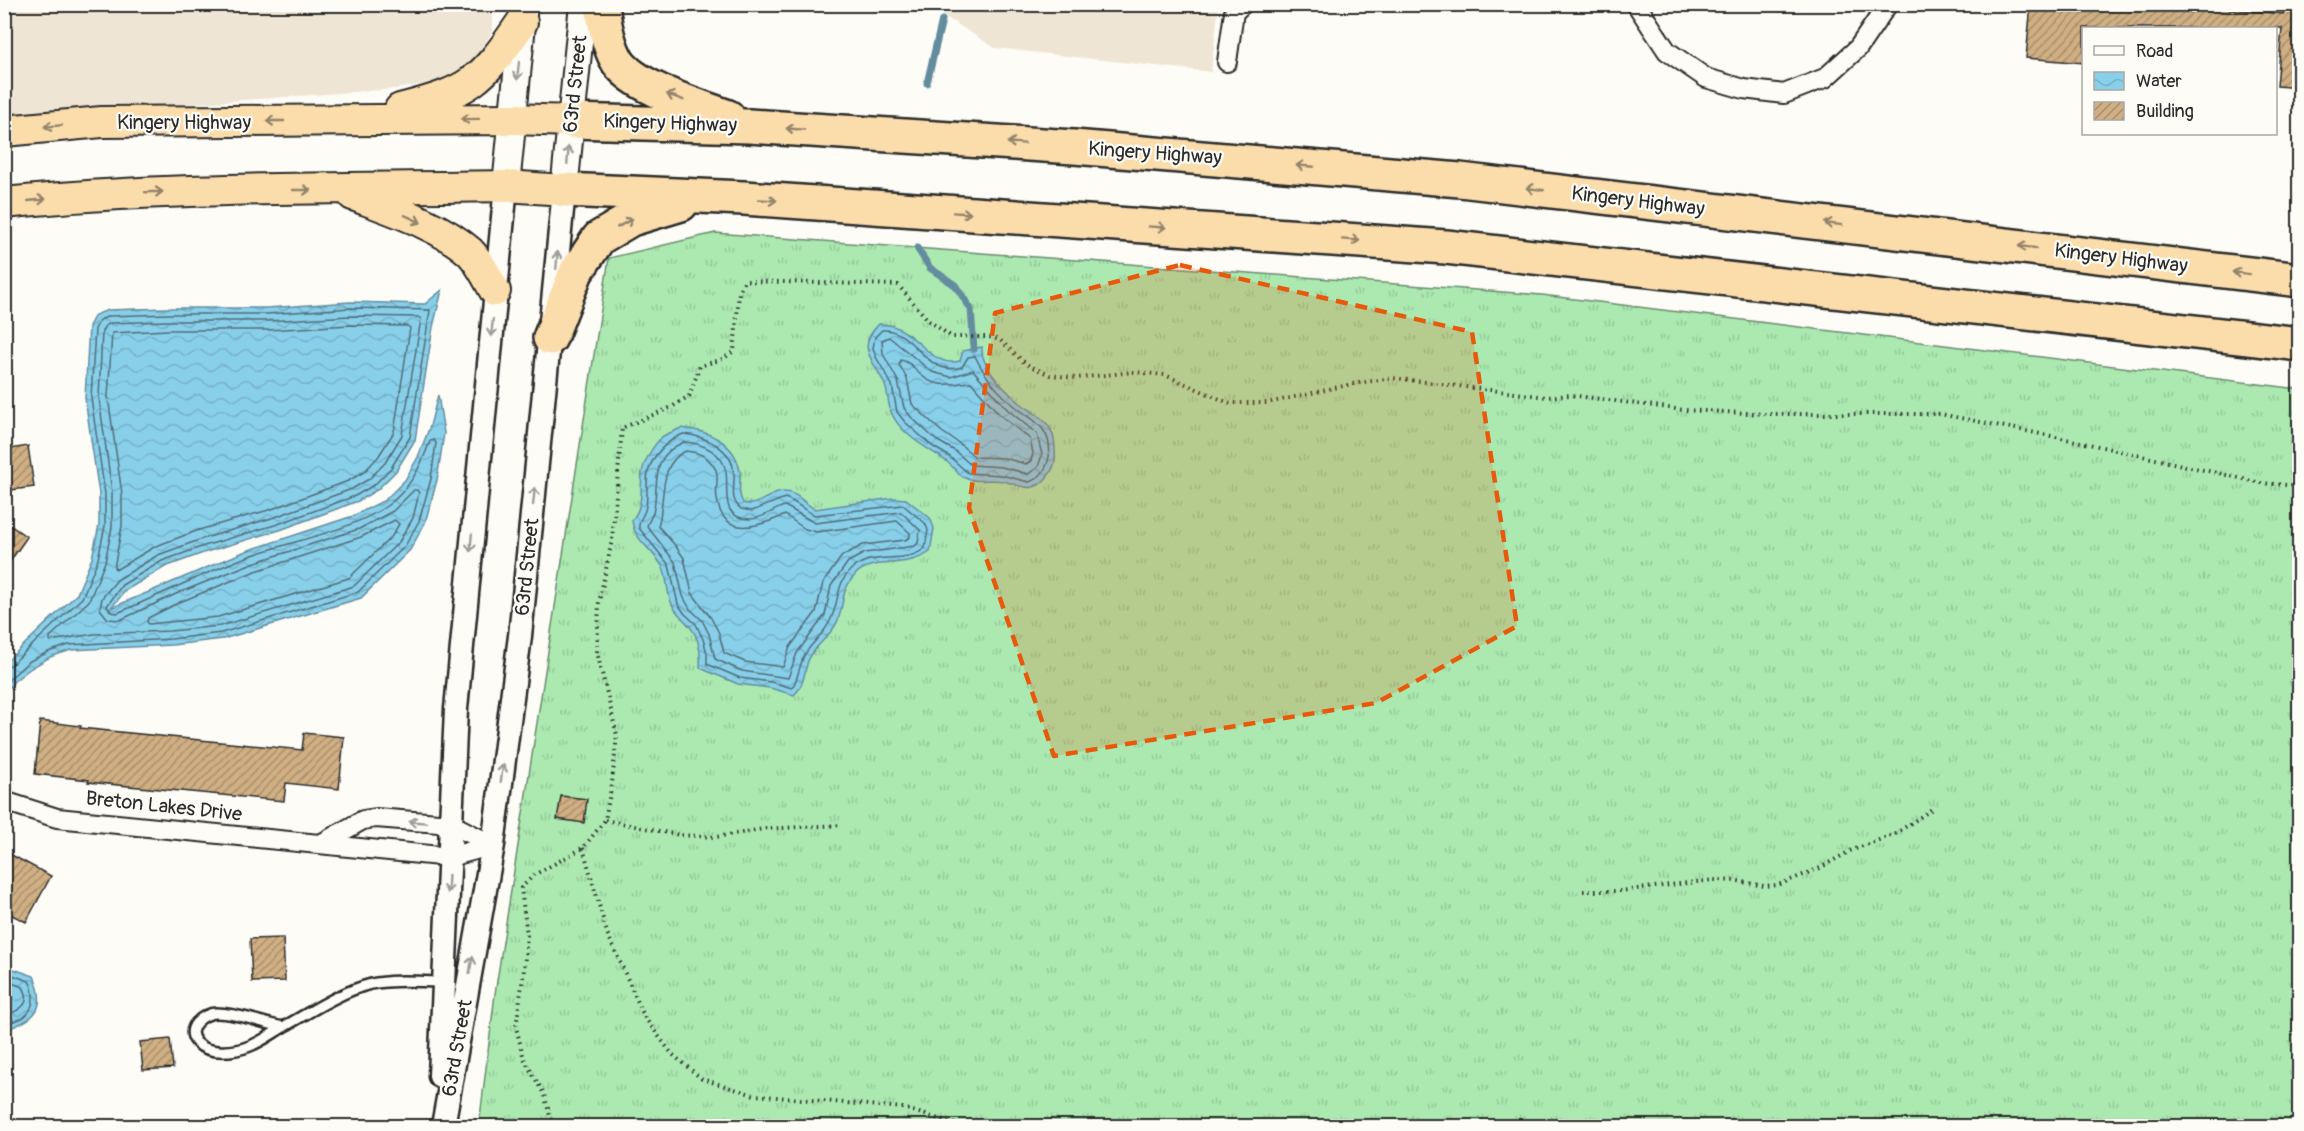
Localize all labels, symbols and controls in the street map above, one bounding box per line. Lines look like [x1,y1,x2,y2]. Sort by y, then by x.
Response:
legend [2082,27,2277,135]
street label: 63rd Street [557,33,593,134]
text: Road [2136,40,2173,63]
one-way arrow [512,60,523,80]
text: Water [2136,70,2182,93]
one-way arrow [666,90,685,101]
text: Building [2136,100,2194,123]
street label: Kingery Highway [603,108,738,138]
street label: Kingery Highway [117,110,251,135]
one-way arrow [461,113,481,125]
one-way arrow [266,115,286,127]
one-way arrow [44,121,64,132]
one-way arrow [785,123,805,134]
street label: Kingery Highway [1087,136,1223,170]
one-way arrow [1007,138,1026,149]
one-way arrow [563,146,574,166]
one-way arrow [1295,160,1315,171]
street label: Kingery Highway [1570,180,1706,222]
one-way arrow [1526,183,1546,194]
one-way arrow [292,184,312,196]
one-way arrow [144,186,164,197]
one-way arrow [27,194,46,205]
one-way arrow [757,194,777,205]
one-way arrow [952,208,972,219]
one-way arrow [403,214,421,226]
one-way arrow [616,217,633,229]
one-way arrow [1824,218,1844,229]
one-way arrow [1146,221,1166,232]
one-way arrow [1341,235,1361,246]
street label: Kingery Highway [2053,237,2189,279]
one-way arrow [2017,241,2037,252]
one-way arrow [552,251,563,270]
one-way arrow [2232,267,2252,278]
one-way arrow [486,317,497,337]
one-way arrow [529,486,540,506]
street label: 63rd Street [509,516,545,617]
one-way arrow [465,532,476,552]
one-way arrow [497,764,508,783]
street label: Breton Lakes Drive [85,785,243,827]
one-way arrow [409,816,429,827]
one-way arrow [443,873,454,893]
one-way arrow [466,956,477,976]
street label: 63rd Street [436,997,478,1098]

